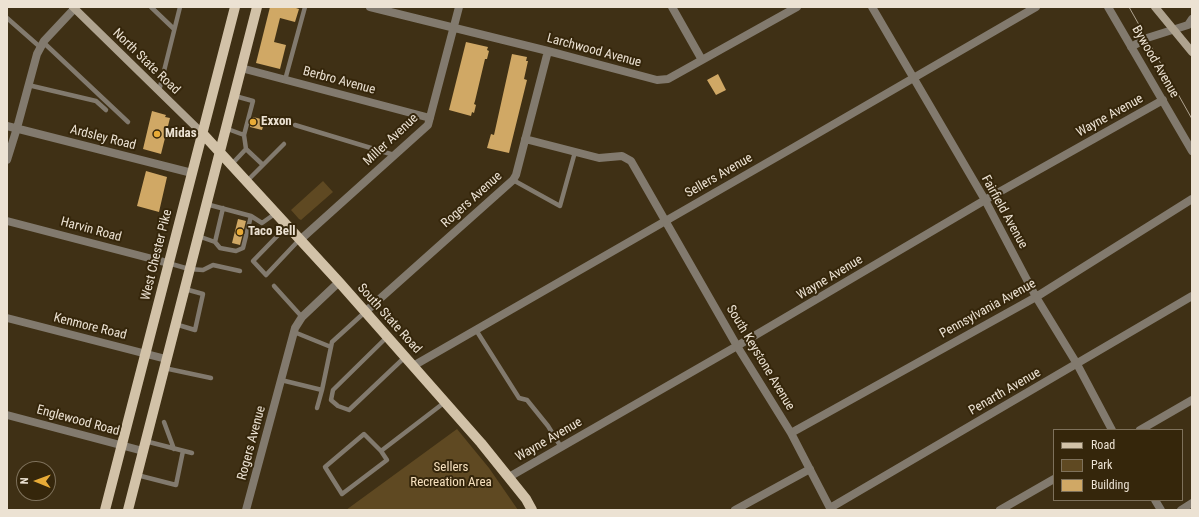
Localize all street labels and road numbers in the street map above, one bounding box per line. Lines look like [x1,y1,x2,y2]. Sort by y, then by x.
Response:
street label: Bywood Avenue [1128,23,1182,101]
street label: North State Road [109,26,183,98]
street label: Larchwood Avenue [545,31,643,71]
street label: Berbro Avenue [301,64,377,98]
street label: Wayne Avenue [1074,91,1146,141]
street label: Miller Avenue [360,111,422,169]
street label: Ardsley Road [69,122,137,154]
street label: Sellers Avenue [683,150,755,202]
street label: Rogers Avenue [438,169,506,231]
street label: Fairfield Avenue [977,173,1031,251]
street label: West Chester Pike [138,208,176,302]
street label: Harvin Road [59,214,123,246]
street label: Wayne Avenue [794,252,866,304]
street label: Pennsylvania Avenue [937,276,1039,342]
street label: South State Road [354,281,424,357]
street label: South Keystone Avenue [722,303,798,413]
street label: Kenmore Road [52,310,128,344]
street label: Penarth Avenue [966,365,1044,419]
street label: Englewood Road [35,402,121,440]
street label: Rogers Avenue [235,404,269,482]
street label: Wayne Avenue [513,415,585,465]

